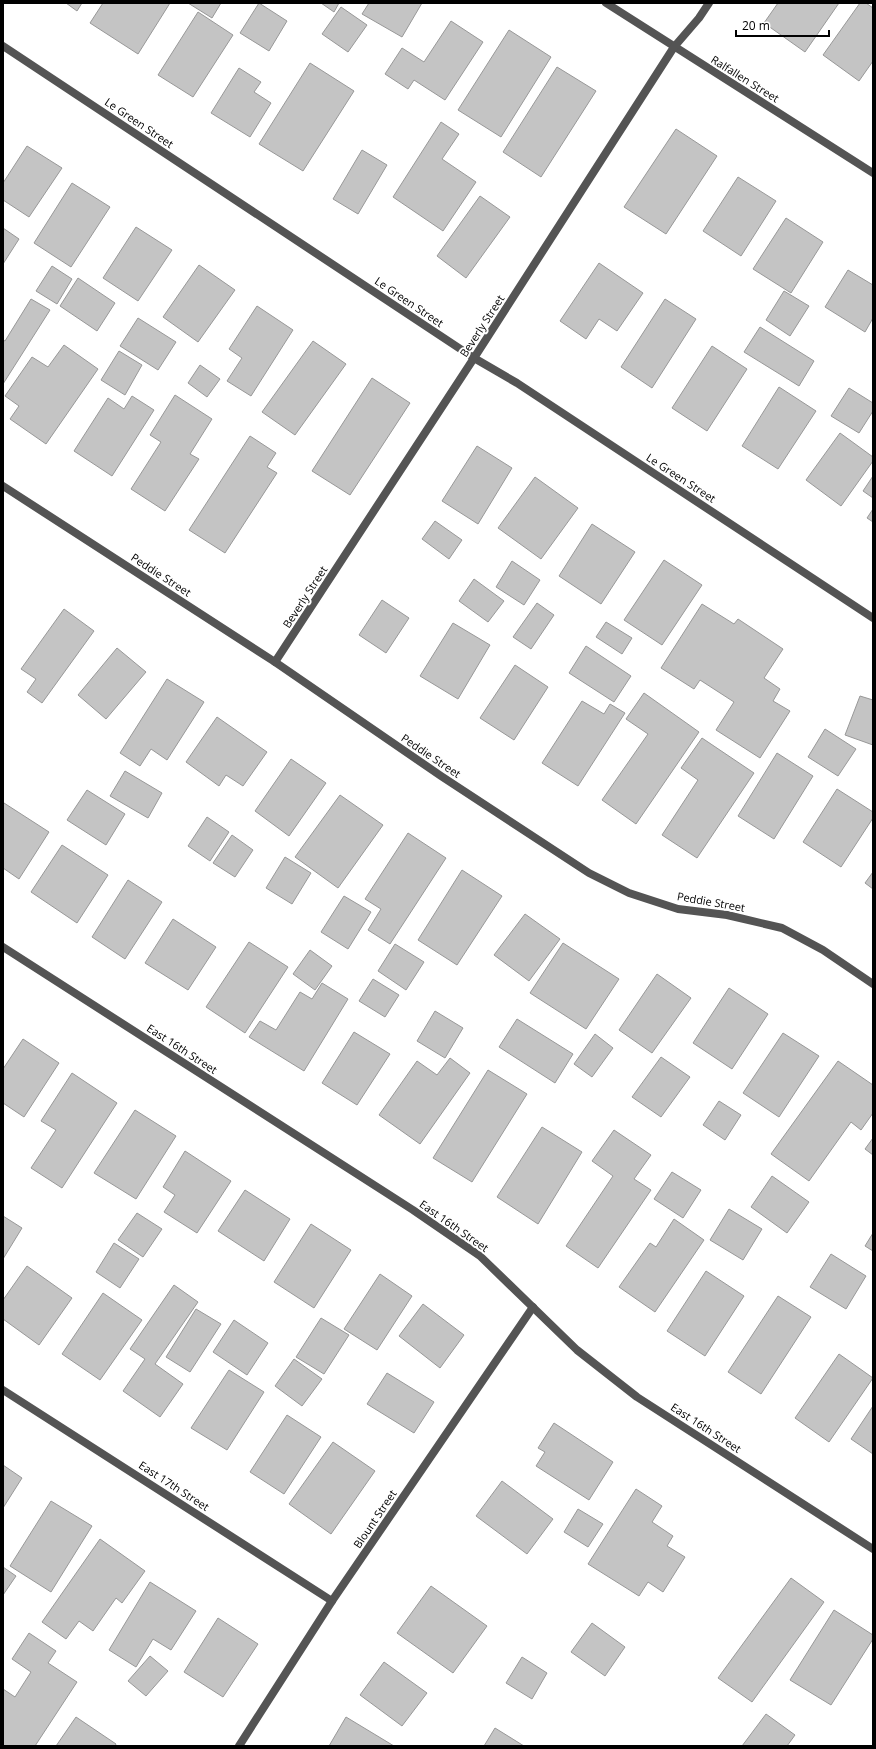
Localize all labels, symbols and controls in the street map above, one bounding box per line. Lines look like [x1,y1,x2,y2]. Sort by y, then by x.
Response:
scale bar [736,12,829,38]
text: 20 m [742,17,770,34]
street label: Ralfallen Street [708,52,782,106]
street label: Le Green Street [102,94,177,151]
street label: Le Green Street [372,273,447,330]
street label: Beverly Street [456,292,507,360]
street label: Le Green Street [644,450,719,506]
street label: Peddie Street [128,550,194,600]
street label: Beverly Street [279,563,330,631]
street label: Peddie Street [399,730,464,781]
street label: Peddie Street [676,888,746,915]
street label: East 16th Street [144,1020,220,1077]
street label: East 16th Street [417,1196,492,1255]
street label: East 16th Street [668,1399,744,1456]
street label: East 17th Street [136,1457,212,1514]
street label: Blount Street [349,1486,400,1551]

